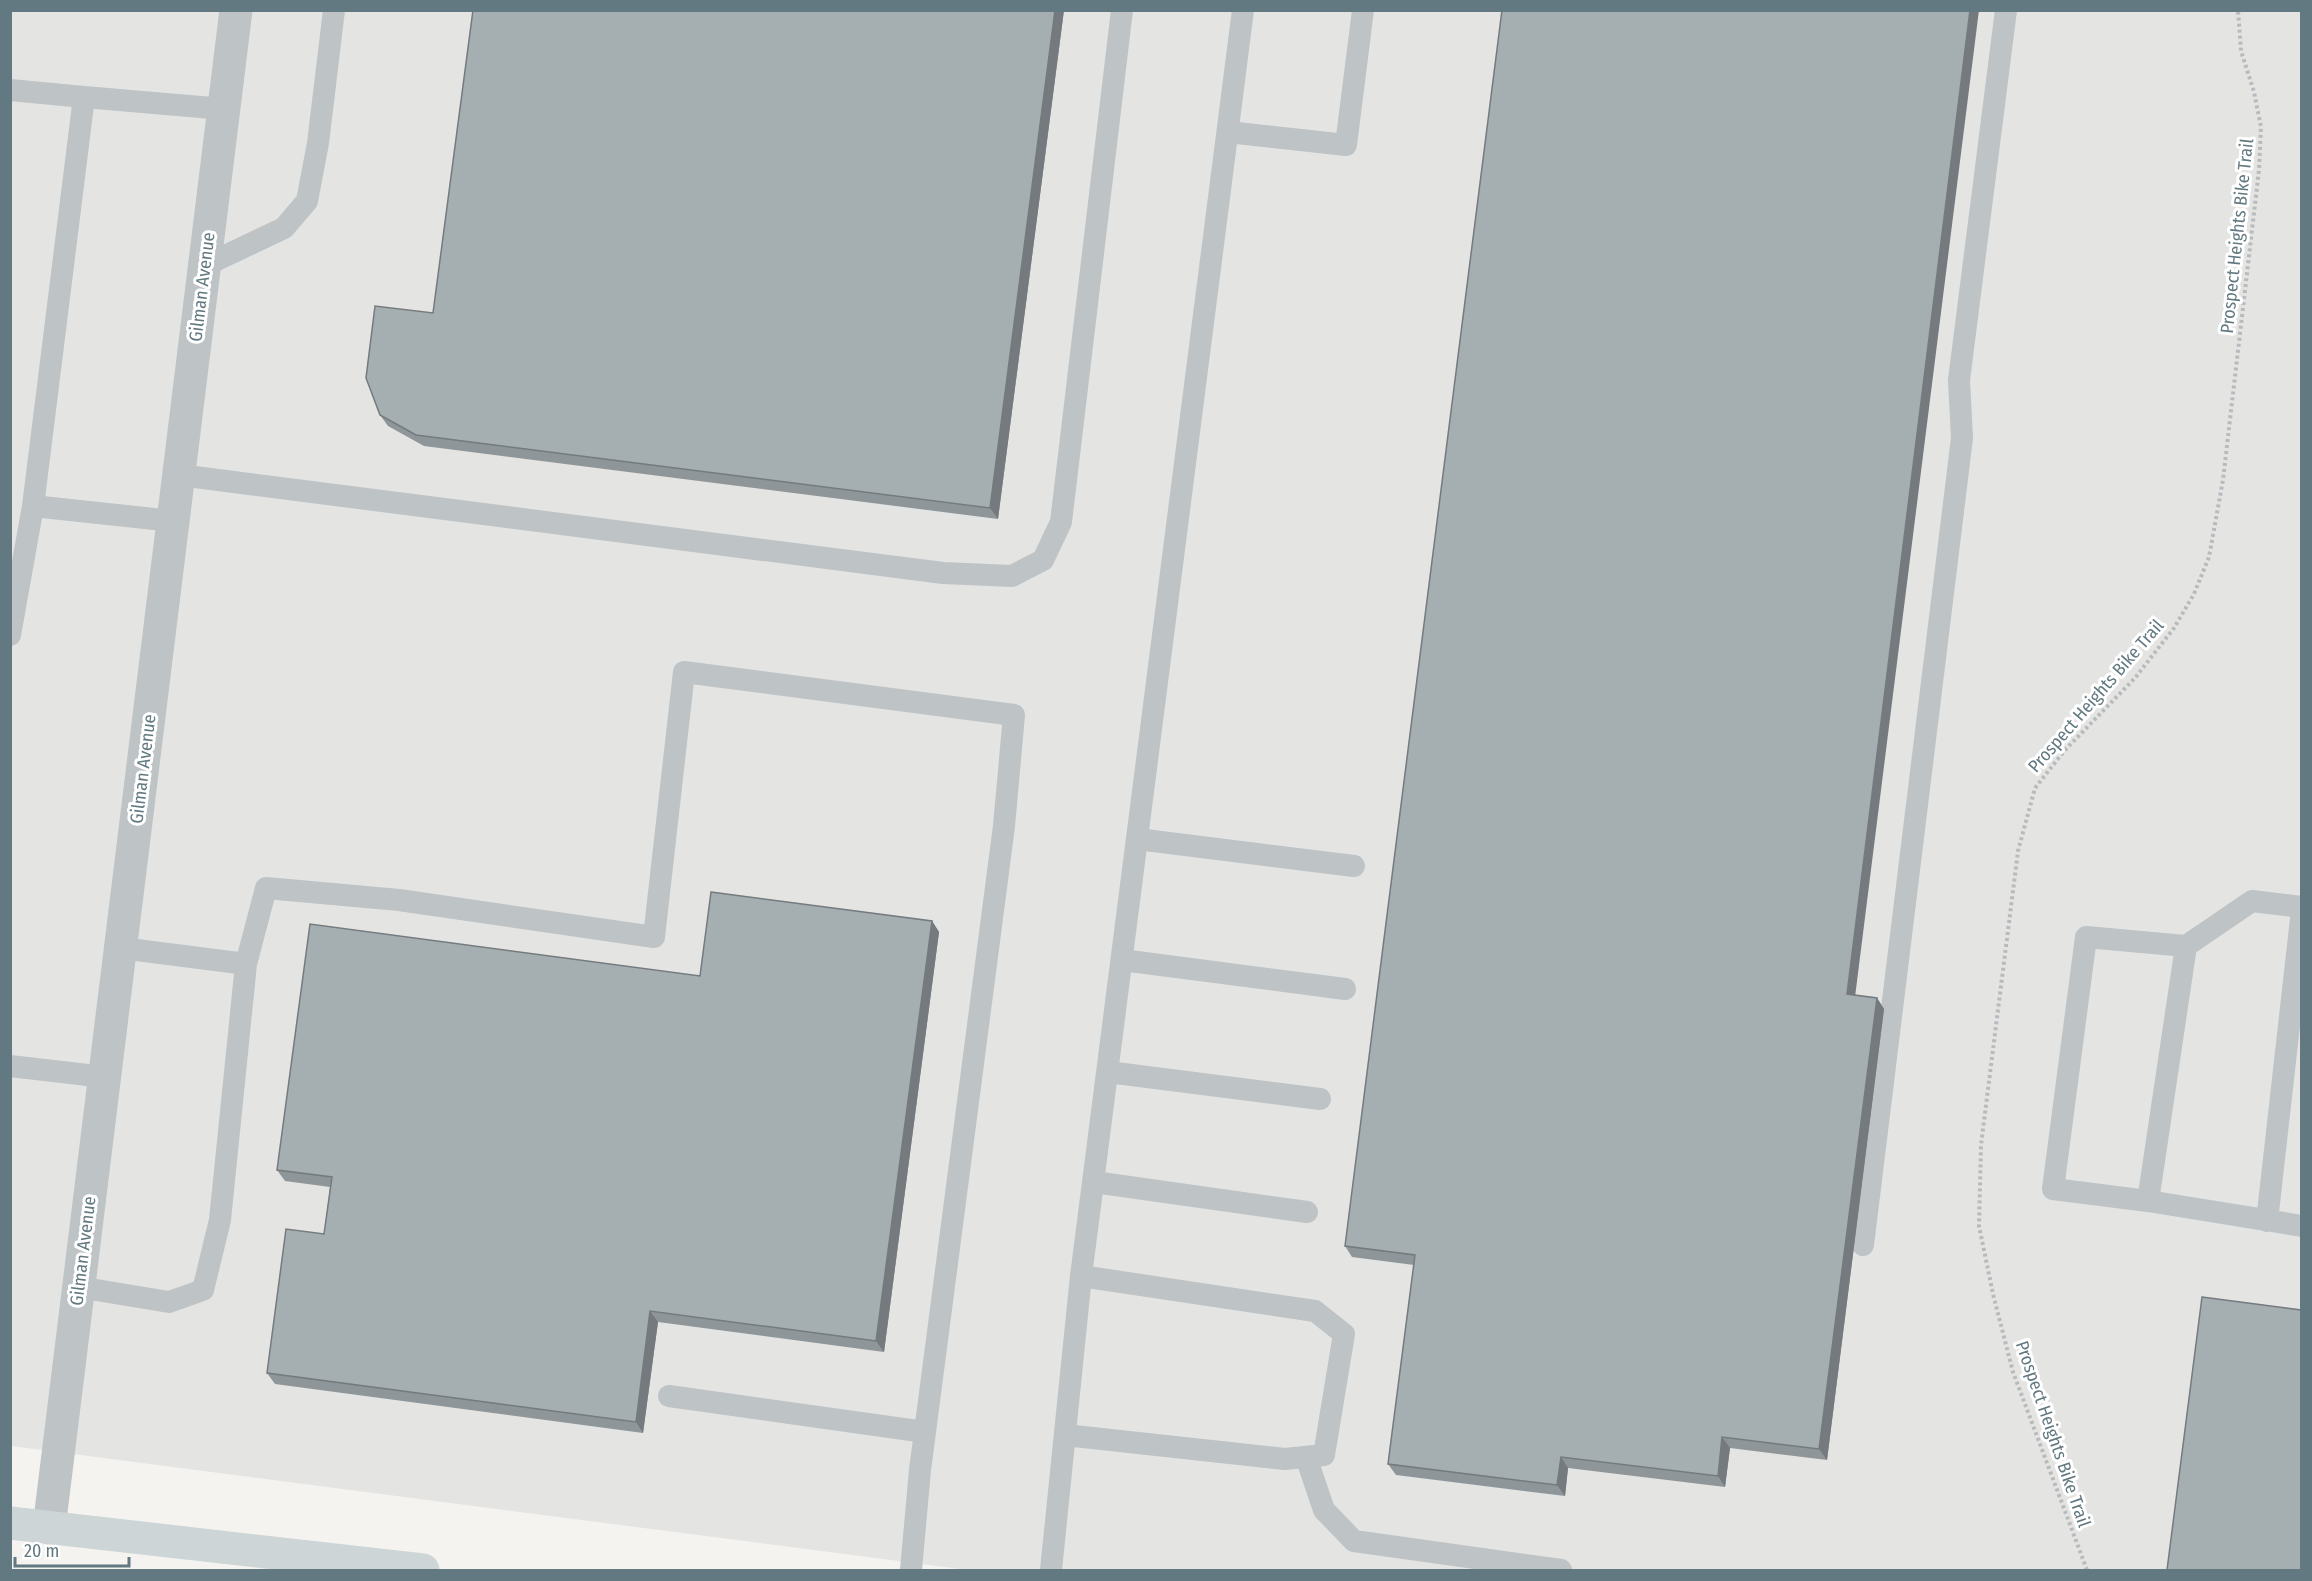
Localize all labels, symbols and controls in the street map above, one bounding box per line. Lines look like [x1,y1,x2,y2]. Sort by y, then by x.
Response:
street label: Prospect Heights Bike Trail [2216,137,2258,334]
street label: Gilman Avenue [184,231,220,343]
street label: Prospect Heights Bike Trail [2023,615,2169,777]
street label: Gilman Avenue [125,713,161,825]
street label: Gilman Avenue [65,1195,101,1307]
street label: Prospect Heights Bike Trail [2011,1338,2095,1530]
scale bar [15,1530,129,1568]
text: 20 m [24,1540,59,1562]

